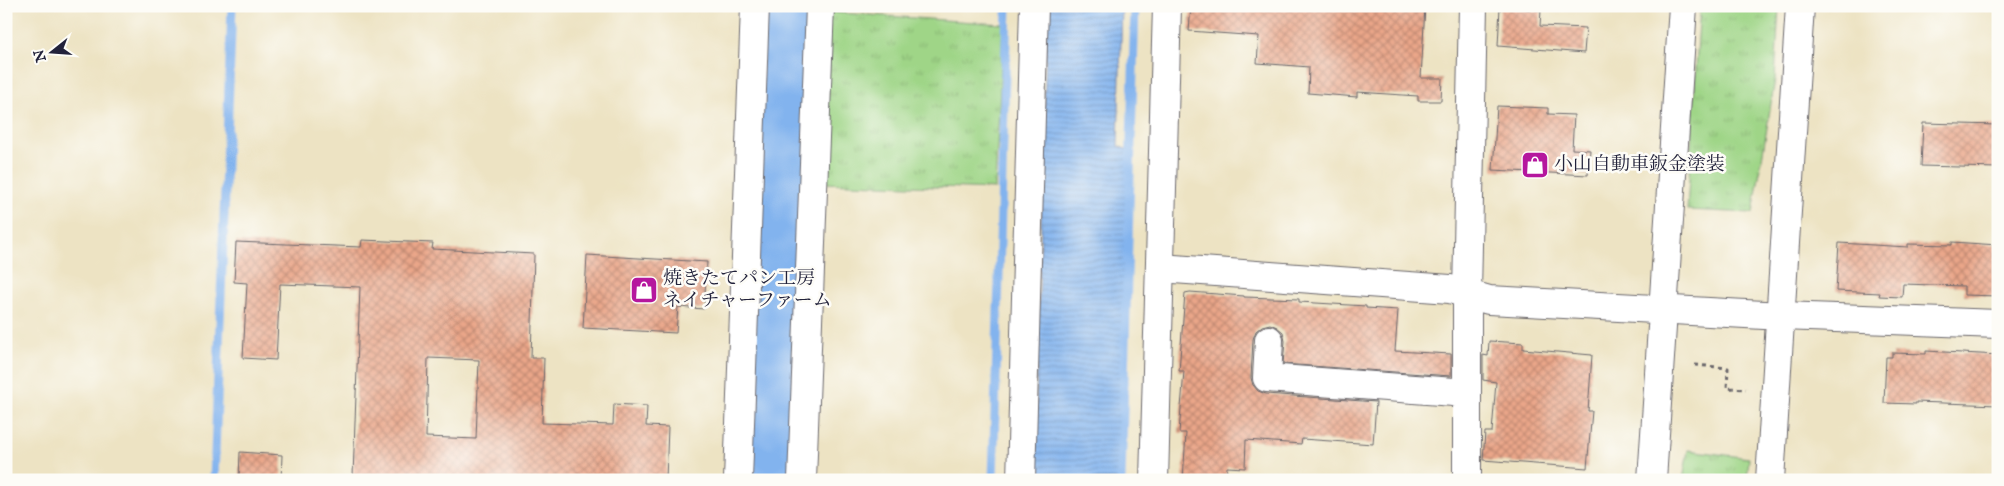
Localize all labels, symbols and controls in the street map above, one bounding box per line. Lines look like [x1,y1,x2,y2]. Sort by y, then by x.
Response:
north arrow [28,28,78,78]
text: N [30,47,51,65]
shop icon: 小山自動車鈑金塗装 [1520,150,1550,180]
place label: 小山自動車鈑金塗装 [1554,153,1725,177]
place label: 焼きたてパン工房 ネイチャーファーム [663,267,832,313]
shop icon: 焼きたてパン工房 ネイチャーファーム [629,275,659,305]

